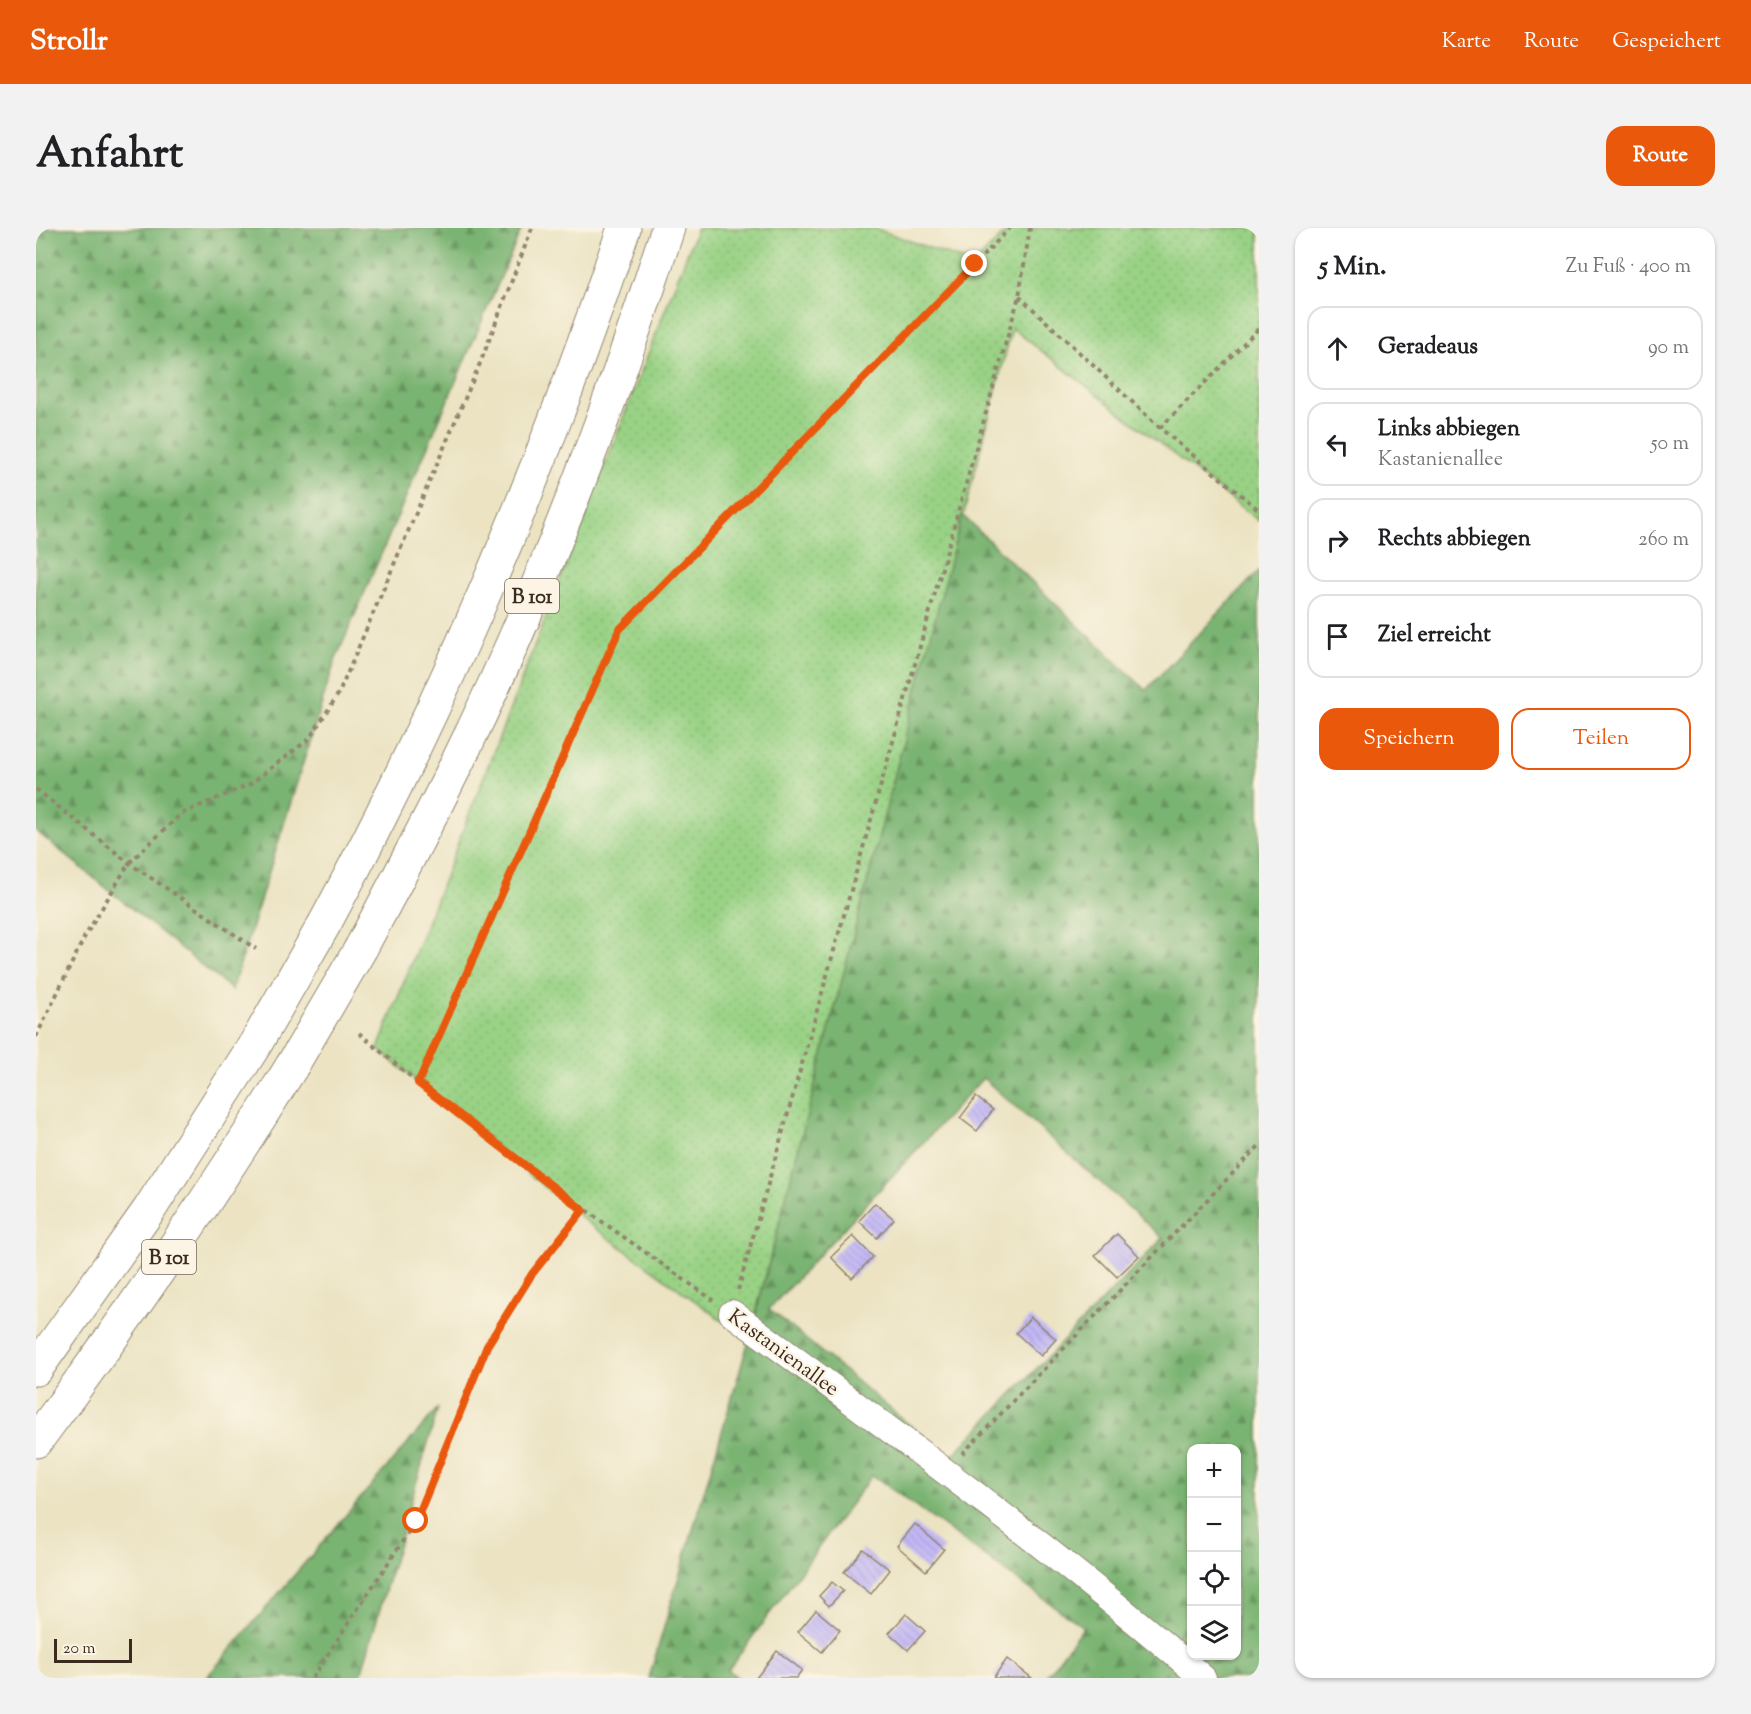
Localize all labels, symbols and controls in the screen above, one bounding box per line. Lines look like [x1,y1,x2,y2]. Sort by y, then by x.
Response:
text: Strollr [30,22,108,62]
text: Karte [1442,27,1491,57]
text: Route [1524,27,1579,57]
text: Gespeichert [1612,27,1721,57]
text: Anfahrt [36,126,183,186]
button: Route [1606,126,1715,186]
text: 5 Min. [1319,249,1387,286]
route end [961,250,987,276]
text: Zu Fuß · 400 m [1566,253,1691,282]
icon: ahead [1321,332,1354,365]
text: Geradeaus [1378,332,1478,364]
text: 90 m [1648,334,1689,363]
text: Links abbiegen [1378,414,1520,446]
icon: left [1321,428,1354,461]
text: 50 m [1651,430,1689,459]
text: Kastanienallee [1378,446,1503,475]
icon: right [1321,524,1354,557]
text: Rechts abbiegen [1378,524,1531,556]
text: 260 m [1638,526,1689,555]
road number: B 101 [505,579,559,613]
icon: arrive [1321,620,1354,653]
text: Ziel erreicht [1378,620,1491,652]
button: Speichern [1319,708,1499,770]
button: Teilen [1511,708,1691,770]
road number: B 101 [142,1240,196,1274]
street label: Kastanienallee [721,1303,845,1404]
map controls [1187,1444,1241,1660]
button: + [1187,1444,1241,1498]
button: − [1187,1498,1241,1552]
route start [402,1507,428,1533]
button: locate [1187,1552,1241,1606]
button: layers [1187,1606,1241,1660]
scale bar [54,1636,132,1664]
text: 20 m [63,1638,96,1661]

